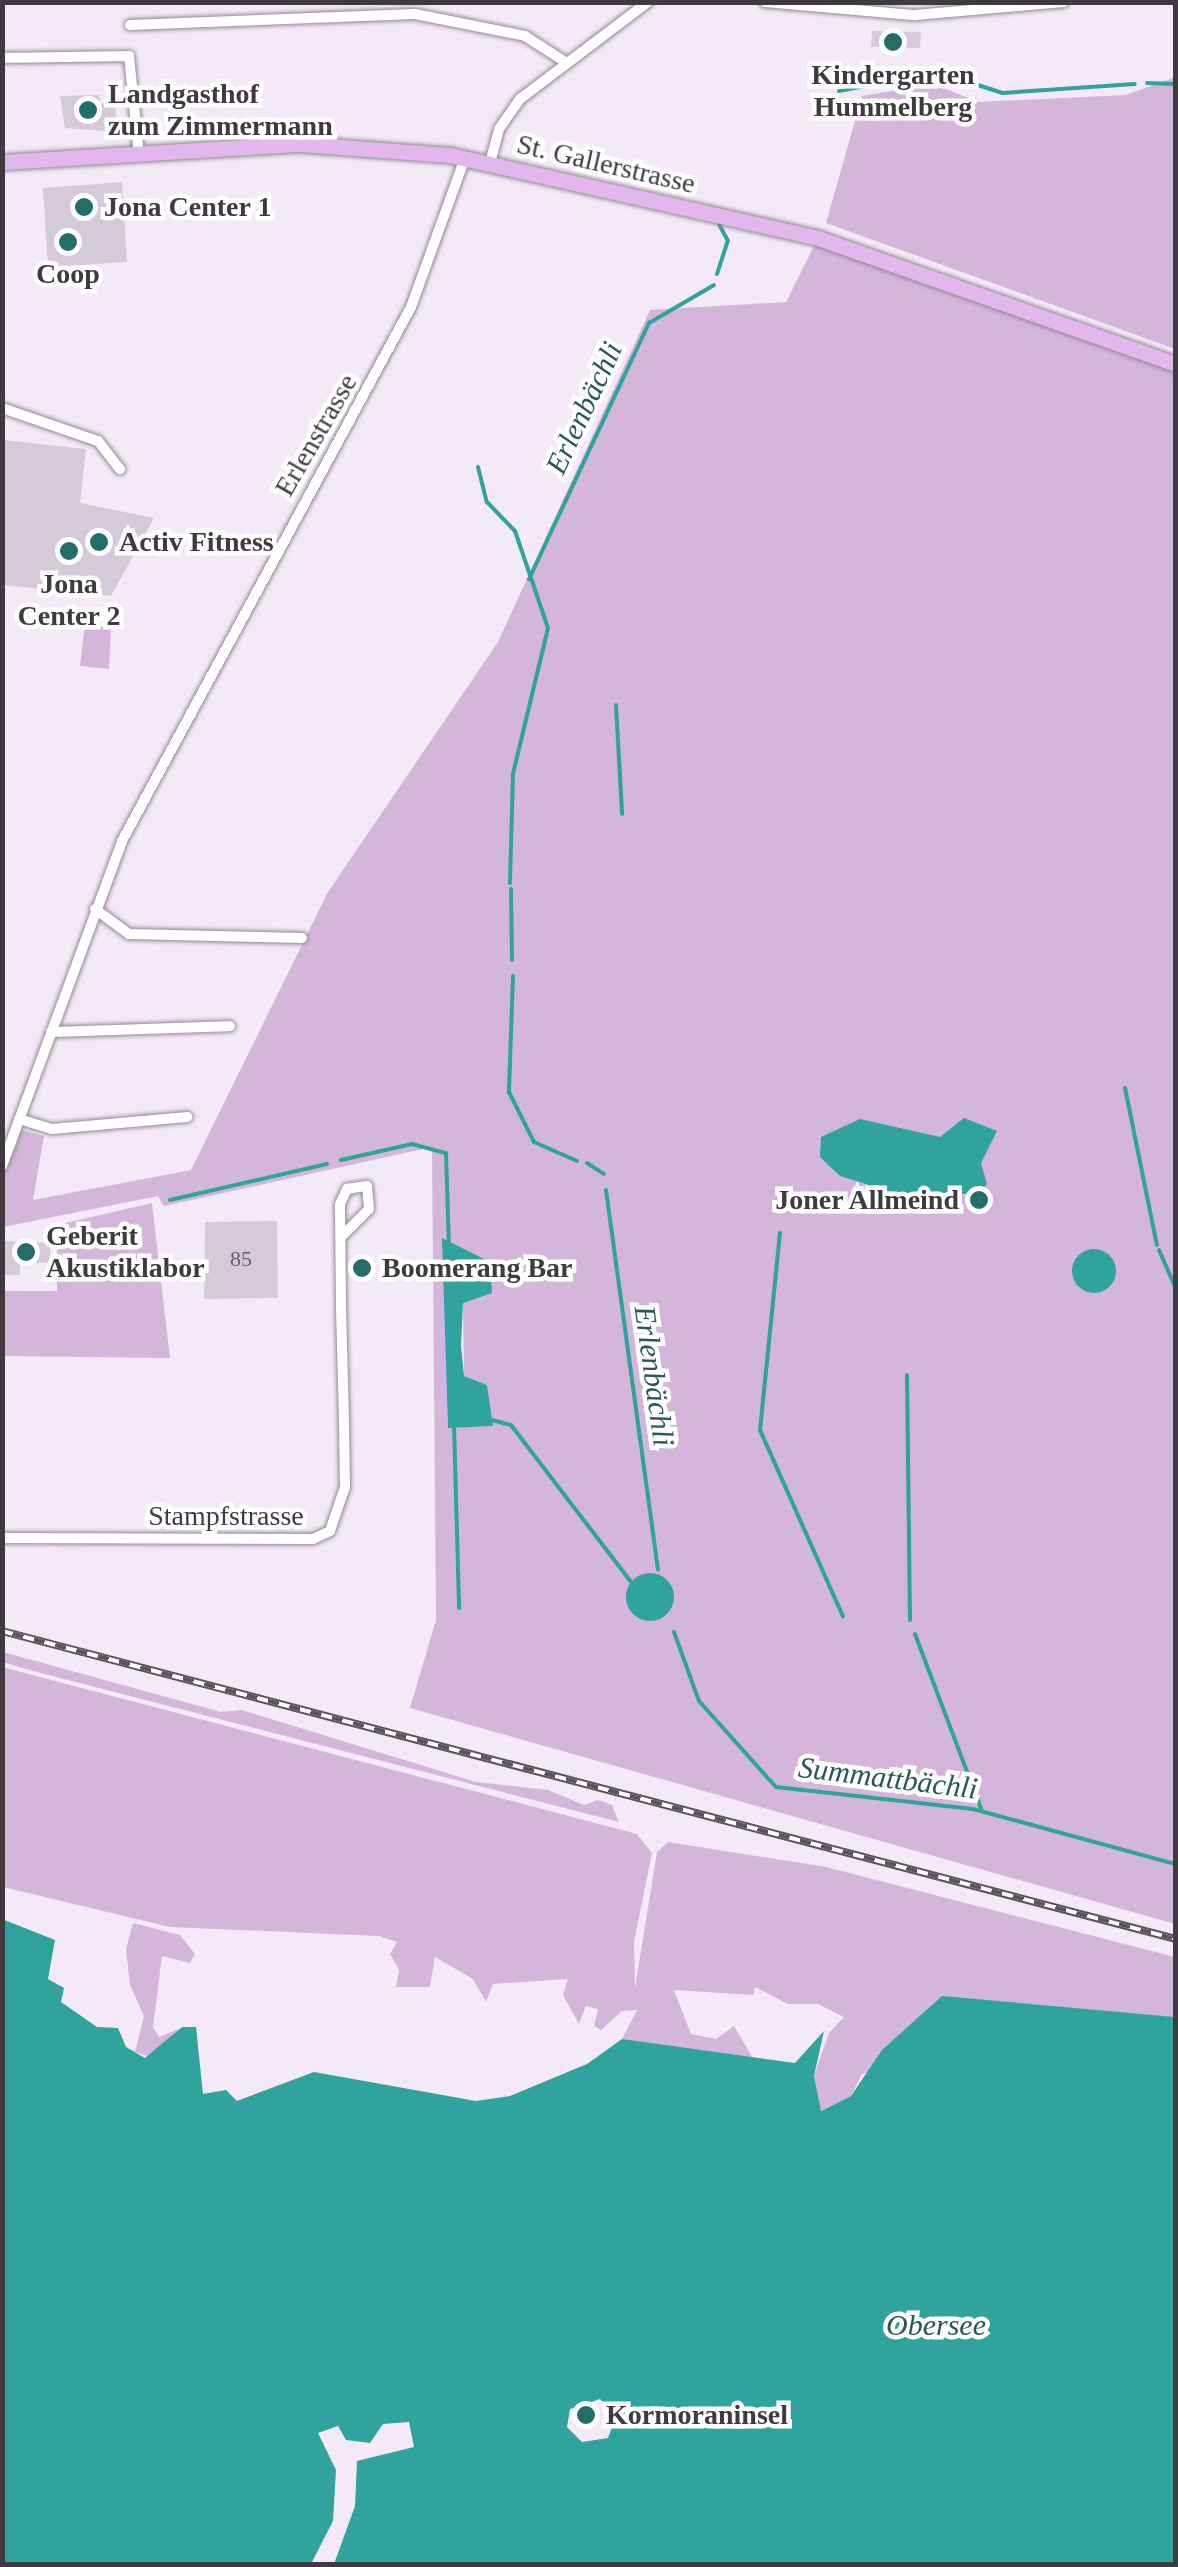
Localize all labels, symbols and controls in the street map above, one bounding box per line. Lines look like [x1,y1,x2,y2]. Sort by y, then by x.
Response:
marker: Kindergarten Hummelberg [882,31,904,53]
place label: Kindergarten Hummelberg [811,58,975,124]
place label: Landgasthof zum Zimmermann [108,77,333,143]
marker: Landgasthof zum Zimmermann [77,99,99,121]
street label: St. Gallerstrasse [514,127,698,201]
place label: Jona Center 1 [104,190,272,224]
marker: Jona Center 1 [73,196,95,218]
marker: Coop [57,231,79,253]
place label: Coop [36,257,100,291]
water label: Erlenbächli [538,336,630,480]
street label: Erlenstrasse [268,368,364,502]
place label: Activ Fitness [119,525,274,559]
marker: Activ Fitness [88,531,110,553]
marker: Jona Center 2 [58,540,80,562]
place label: Jona Center 2 [17,567,121,633]
place label: Joner Allmeind [773,1183,959,1217]
marker: Joner Allmeind [968,1189,990,1211]
place label: Geberit Akustiklabor [46,1219,205,1285]
marker: Geberit Akustiklabor [15,1241,37,1263]
house number: 85 [230,1246,252,1272]
place label: Boomerang Bar [382,1251,573,1285]
marker: Boomerang Bar [351,1257,373,1279]
water label: Erlenbächli [626,1303,682,1449]
street label: Stampfstrasse [148,1499,304,1533]
water label: Summattbächli [796,1749,980,1807]
water label: Obersee [886,2307,986,2343]
place label: Kormoraninsel [606,2398,788,2432]
marker: Kormoraninsel [575,2404,597,2426]

